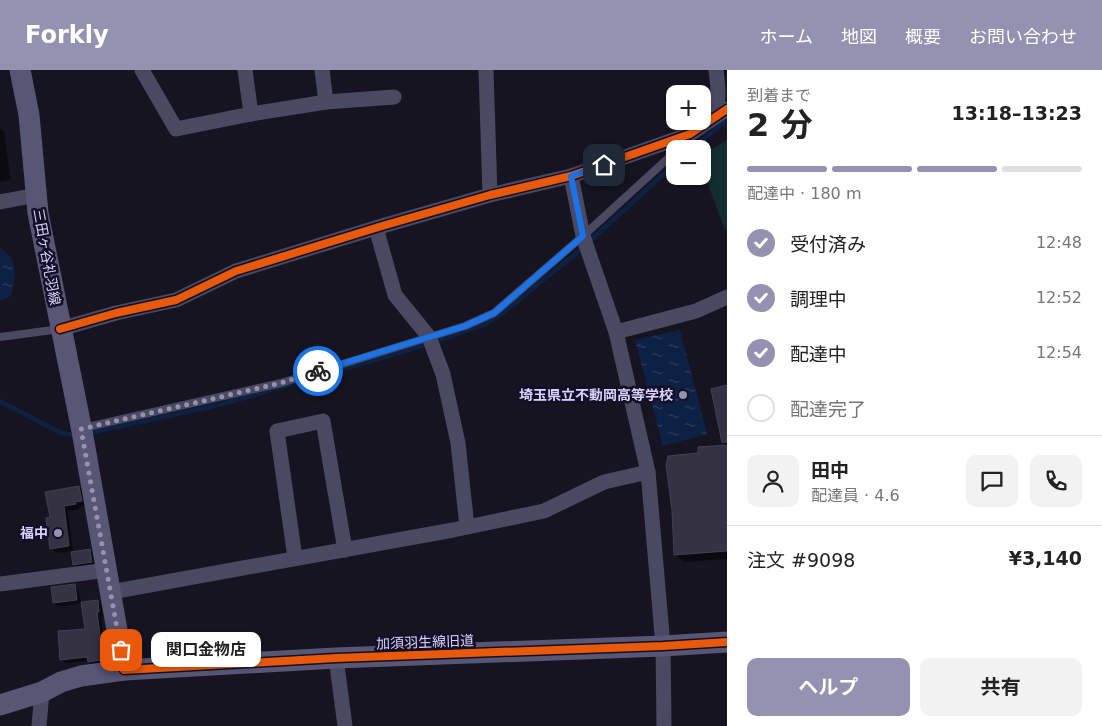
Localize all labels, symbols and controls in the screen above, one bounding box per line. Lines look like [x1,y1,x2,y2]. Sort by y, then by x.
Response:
text: Forkly [25,21,109,49]
text: ホーム [760,26,813,47]
text: 地図 [841,26,877,47]
text: 概要 [905,26,941,47]
text: お問い合わせ [969,26,1077,47]
map controls [666,85,711,185]
button: + [666,85,711,130]
text: 到着まで [747,86,811,105]
text: 13:18–13:23 [952,102,1082,124]
text: 2 分 [747,106,812,144]
button: − [666,140,711,185]
pin [583,144,625,186]
icon: home [590,151,618,179]
text: 配達中 · 180 m [747,184,861,203]
street label: 三田ヶ谷礼羽線 [31,207,63,307]
icon: check [747,229,775,257]
text: 受付済み [790,233,866,255]
text: 12:48 [1036,233,1082,252]
icon: check [747,284,775,312]
text: 調理中 [790,288,847,310]
text: 12:52 [1036,288,1082,307]
icon: check [747,339,775,367]
text: 配達中 [790,343,847,365]
text: 12:54 [1036,343,1082,362]
courier [293,346,343,396]
icon: bike [304,357,332,385]
place label: 埼玉県立不動岡高等学校 [519,387,673,403]
marker: 埼玉県立不動岡高等学校 [677,389,689,401]
text: 配達完了 [790,398,866,420]
button: person [747,455,799,507]
button: chat [966,455,1018,507]
button: phone [1030,455,1082,507]
text: 田中 [811,459,849,481]
text: 配達員 · 4.6 [811,486,900,505]
place label: 福中 [20,525,48,541]
marker: 福中 [52,527,64,539]
text: ¥3,140 [1009,547,1082,569]
text: 注文 #9098 [747,549,855,571]
pin [100,629,142,671]
callout: 関口金物店 [151,632,261,668]
street label: 加須羽生線旧道 [376,632,474,652]
icon: bag [107,636,135,664]
text: 関口金物店 [166,640,246,659]
button: ヘルプ [747,658,910,716]
button: 共有 [920,658,1082,716]

